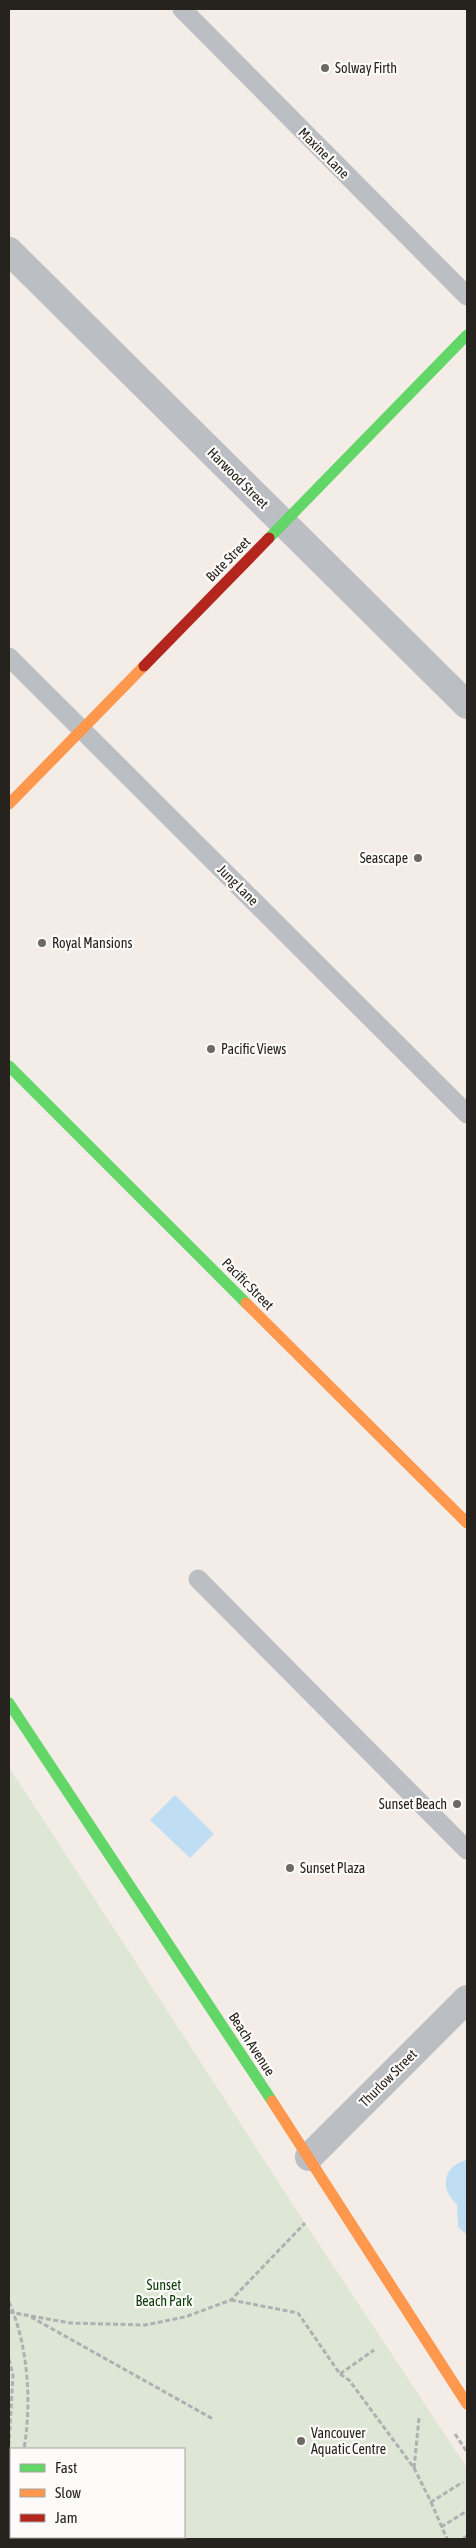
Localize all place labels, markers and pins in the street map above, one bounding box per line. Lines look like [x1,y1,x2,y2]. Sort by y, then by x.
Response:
place label: Solway Firth [335,60,397,76]
marker: Solway Firth [319,62,331,74]
place label: Seascape [360,850,408,866]
marker: Seascape [412,852,424,864]
place label: Royal Mansions [52,935,132,951]
marker: Royal Mansions [36,937,48,949]
place label: Pacific Views [221,1041,286,1057]
marker: Pacific Views [205,1043,217,1055]
place label: Sunset Beach [379,1796,447,1812]
marker: Sunset Beach [451,1798,463,1810]
place label: Sunset Plaza [300,1860,365,1876]
marker: Sunset Plaza [284,1862,296,1874]
place label: Vancouver Aquatic Centre [311,2425,386,2457]
marker: Vancouver Aquatic Centre [295,2435,307,2447]

